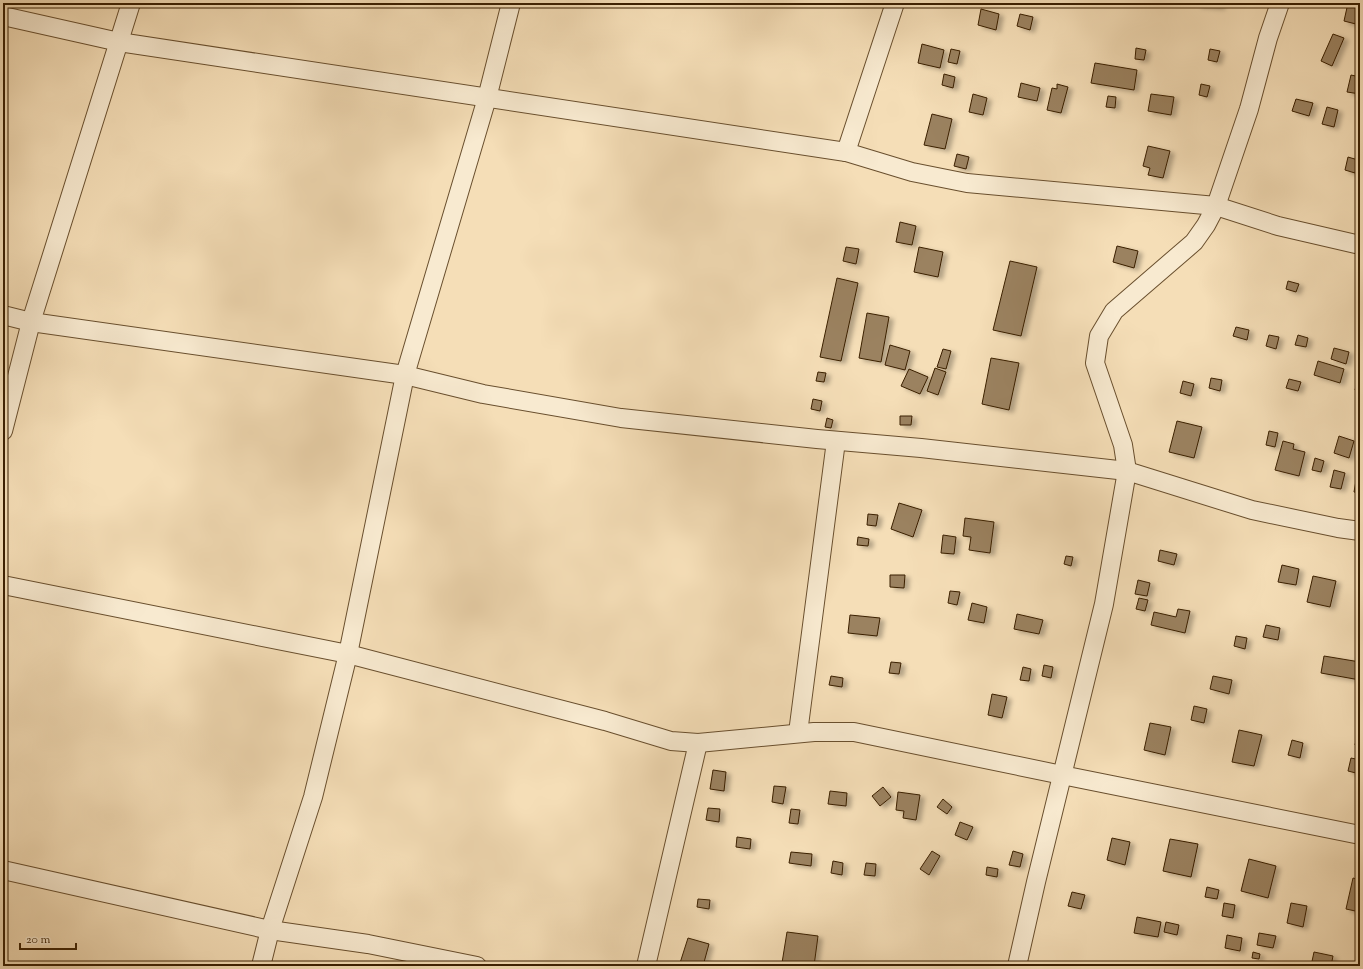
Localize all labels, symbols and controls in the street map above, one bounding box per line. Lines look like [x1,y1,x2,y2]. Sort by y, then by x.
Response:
scale bar [20,925,76,951]
text: 20 m [26,931,51,949]

